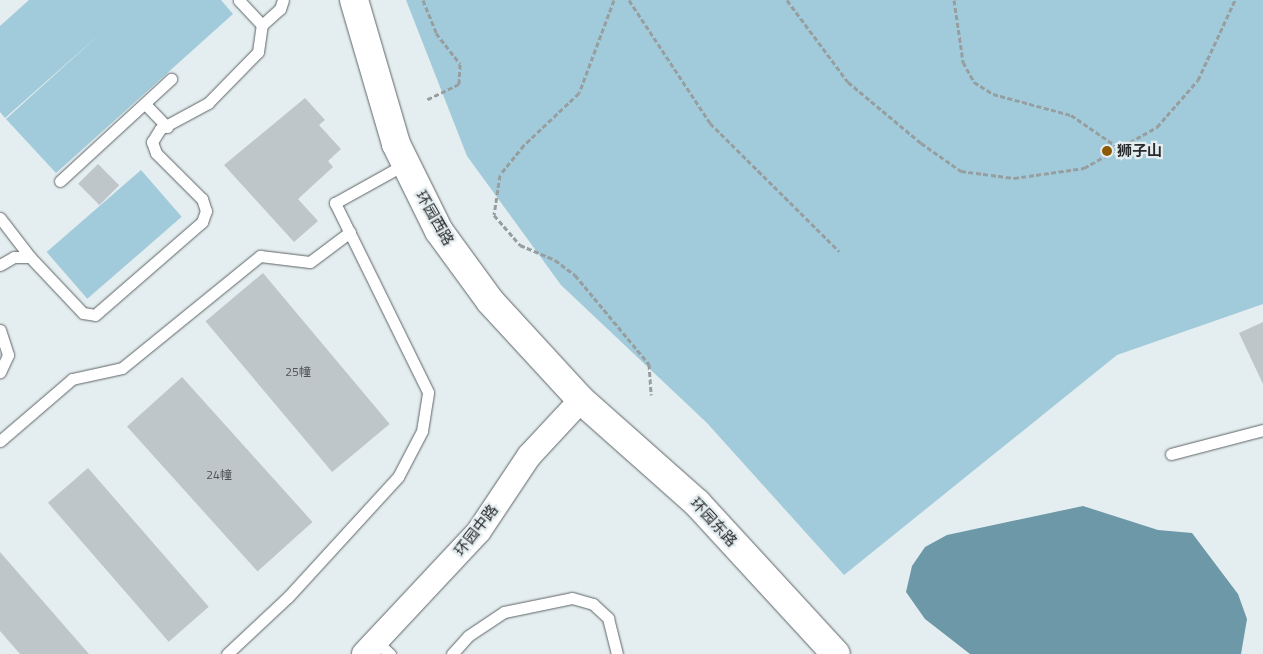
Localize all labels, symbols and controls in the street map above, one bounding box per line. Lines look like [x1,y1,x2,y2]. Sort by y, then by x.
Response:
place label: 狮子山 [1117,142,1162,160]
marker: 狮子山 [1101,145,1113,157]
street label: 环园西路 [412,188,458,248]
house number: 25幢 [285,365,311,379]
house number: 24幢 [206,468,232,482]
street label: 环园东路 [687,494,741,550]
street label: 环园中路 [450,501,502,559]

